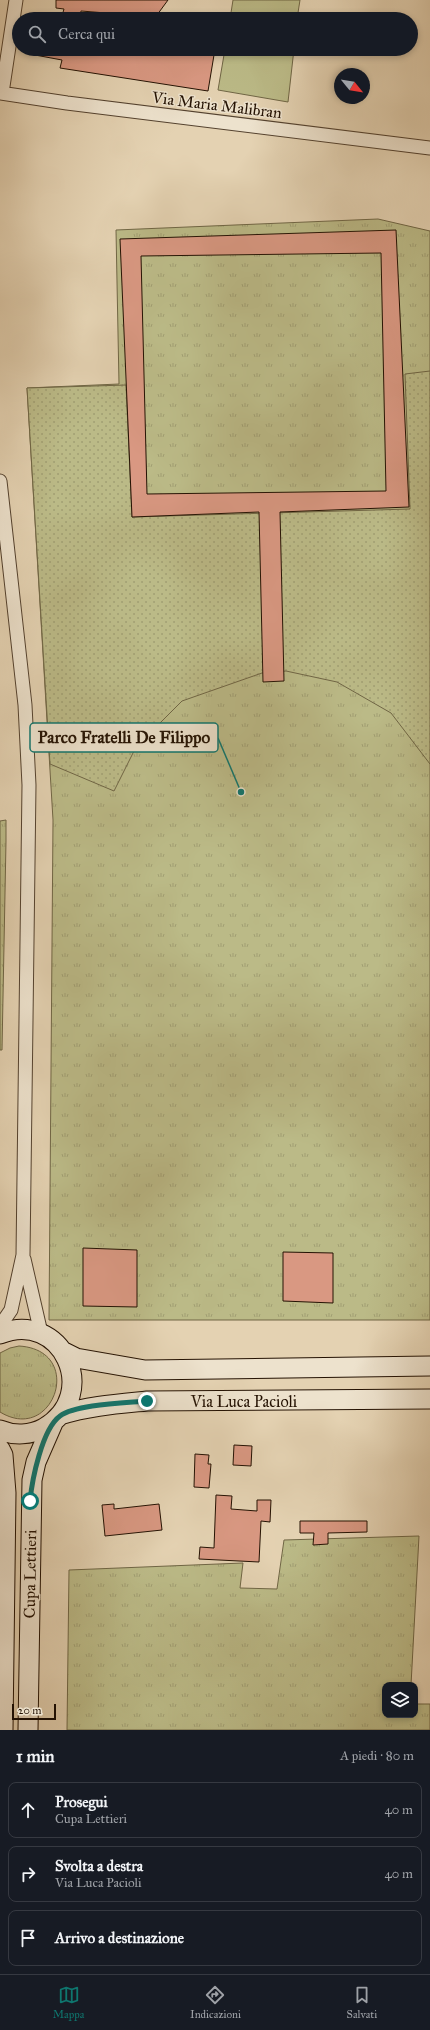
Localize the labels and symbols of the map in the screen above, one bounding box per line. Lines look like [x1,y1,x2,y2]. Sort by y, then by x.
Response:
north arrow [334,68,370,104]
street label: Via Maria Malibran [150,87,283,122]
callout: Parco Fratelli De Filippo [30,723,218,752]
text: Parco Fratelli De Filippo [38,727,210,748]
route end [138,1392,156,1410]
street label: Via Luca Pacioli [190,1392,298,1411]
route start [21,1492,39,1510]
street label: Cupa Lettieri [20,1529,40,1619]
scale bar [12,1702,56,1721]

